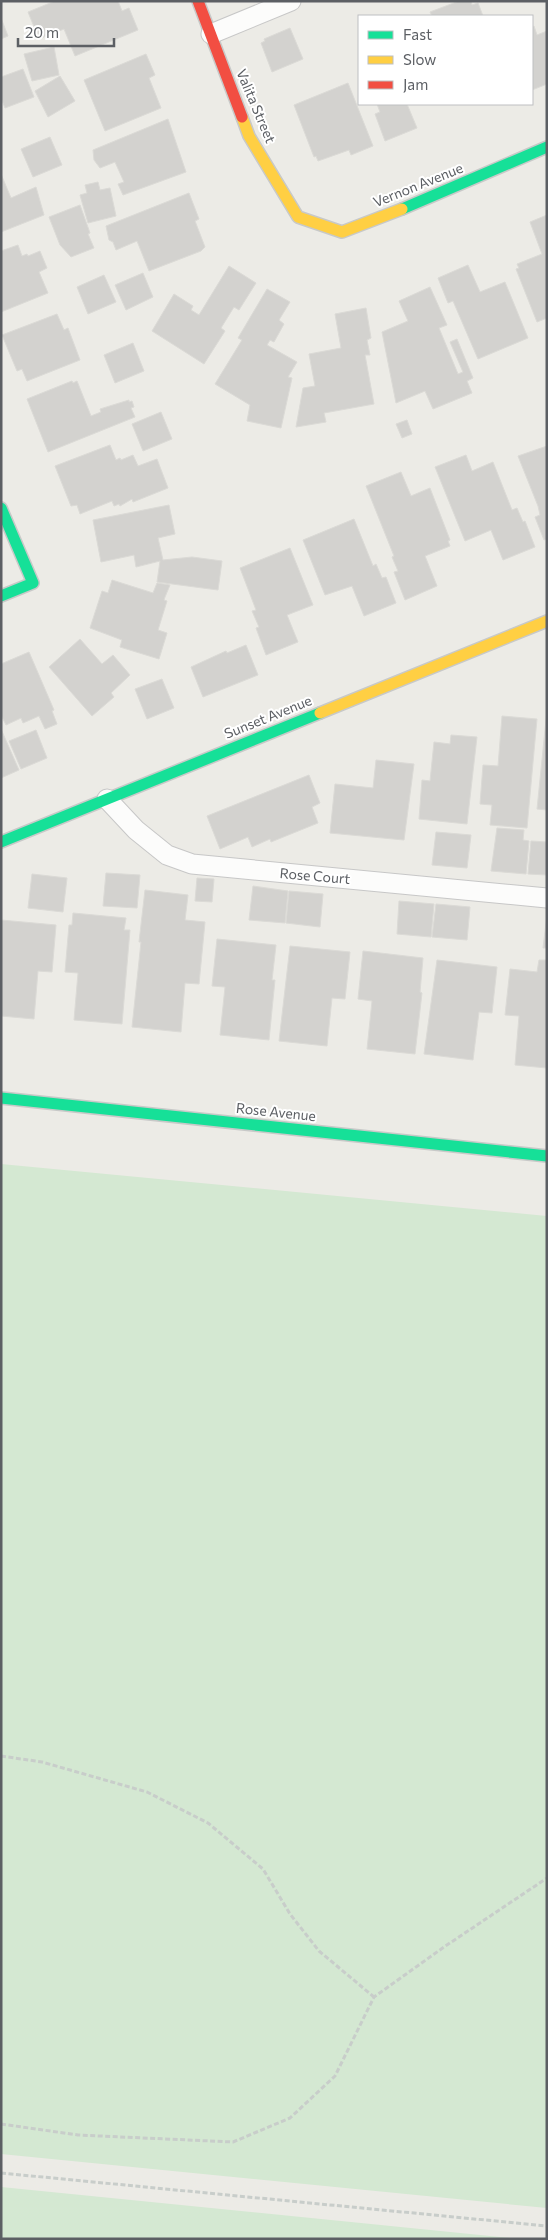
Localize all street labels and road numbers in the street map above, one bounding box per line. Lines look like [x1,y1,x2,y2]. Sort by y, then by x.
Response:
street label: Valita Street [233,66,280,146]
street label: Vernon Avenue [370,159,465,210]
street label: Sunset Avenue [222,691,314,742]
street label: Rose Court [279,864,351,887]
street label: Rose Avenue [235,1099,317,1124]

